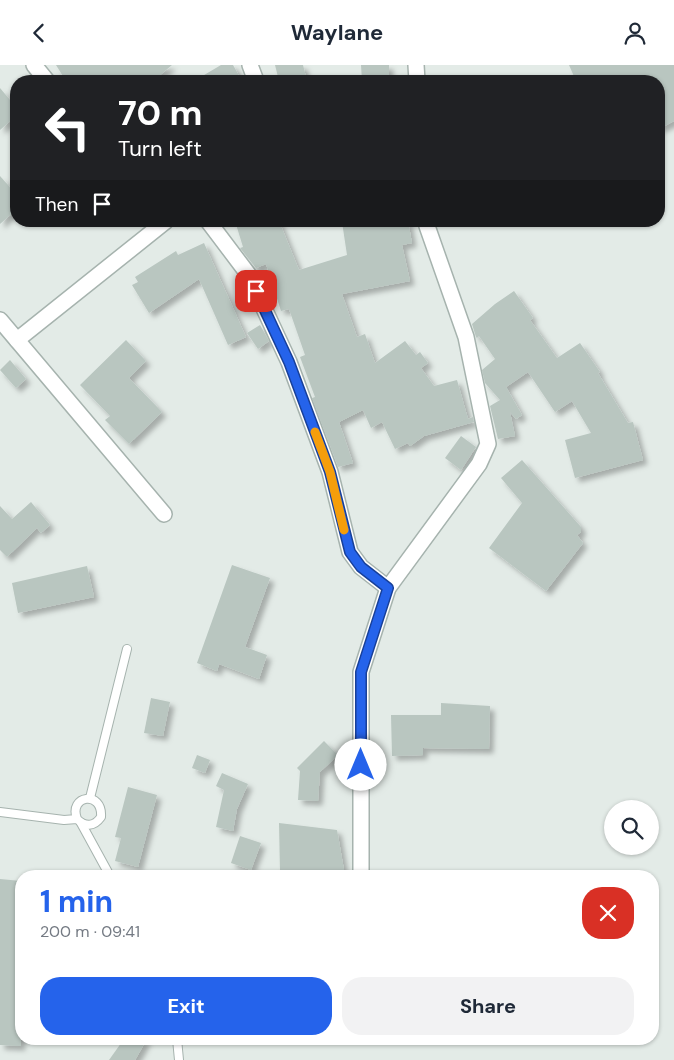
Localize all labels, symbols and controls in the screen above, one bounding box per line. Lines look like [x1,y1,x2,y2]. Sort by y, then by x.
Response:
text: Waylane [291,18,383,47]
icon: back [25,19,53,47]
icon: person [621,19,649,47]
text: 70 m [118,90,202,136]
icon: left [35,95,100,160]
text: Turn left [118,134,202,163]
icon: arrive [88,190,116,218]
text: Then [35,192,78,217]
pin [235,270,277,312]
icon: arrive [242,277,270,305]
position arrow [334,738,386,790]
map controls [604,800,659,855]
button: search [604,800,659,855]
text: 1 min [40,882,113,921]
button: close [582,887,634,939]
text: 200 m · 09:41 [40,921,140,942]
button: Exit [40,977,332,1035]
button: Share [342,977,634,1035]

